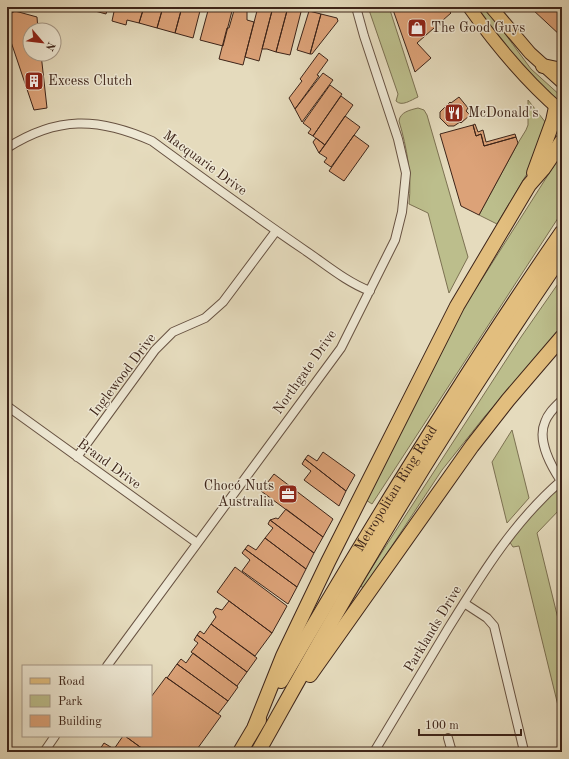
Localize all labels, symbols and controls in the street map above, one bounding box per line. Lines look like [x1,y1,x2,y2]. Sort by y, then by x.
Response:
shop icon: The Good Guys [406,17,428,39]
place label: The Good Guys [431,21,525,35]
north arrow [22,22,62,62]
text: N [42,40,56,53]
building icon: Excess Clutch [23,70,45,92]
place label: Excess Clutch [48,74,133,88]
restaurant icon: McDonald's [443,102,465,124]
place label: McDonald's [468,106,539,120]
street label: Macquarie Drive [161,128,249,198]
street label: Northgate Drive [271,327,339,417]
street label: Inglewood Drive [87,331,159,419]
street label: Metropolitan Ring Road [352,423,440,554]
street label: Brand Drive [75,436,143,492]
place label: Chocó Nuts Australia [204,479,274,509]
office icon: Chocó Nuts Australia [277,483,299,505]
street label: Parklands Drive [402,583,464,675]
legend [22,665,152,737]
text: Road [58,676,85,688]
text: Park [58,696,83,708]
scale bar [419,711,521,737]
text: Building [58,716,102,728]
text: 100 m [425,720,459,732]

